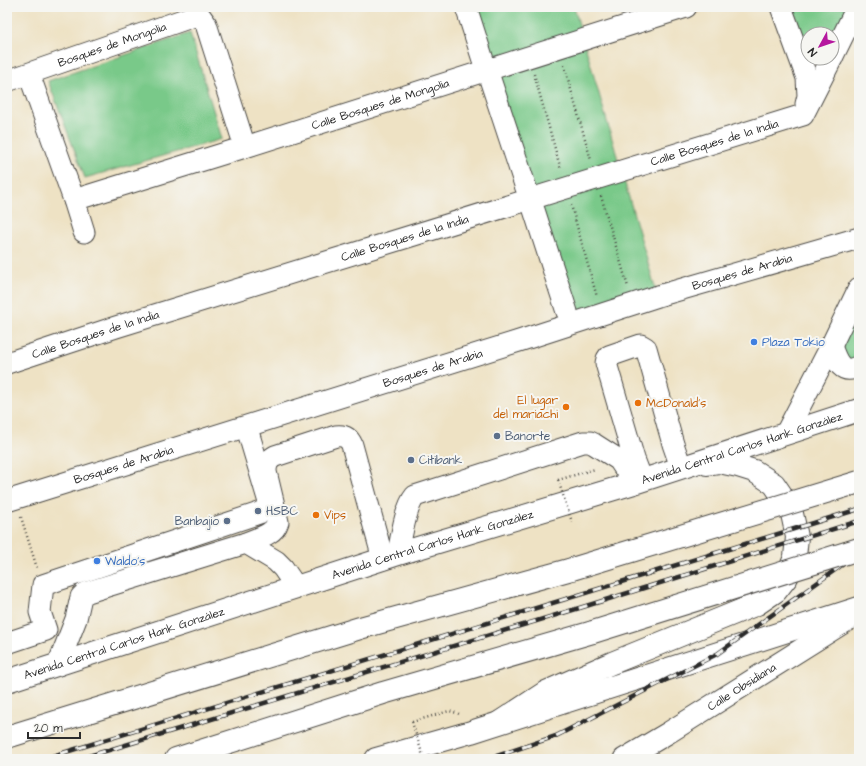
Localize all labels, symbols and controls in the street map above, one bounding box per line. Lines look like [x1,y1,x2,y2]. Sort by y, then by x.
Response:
street label: Bosques de Mongolia [55,18,169,72]
north arrow [800,26,840,66]
text: N [805,45,821,60]
street label: Calle Bosques de Mongolia [309,75,451,134]
street label: Calle Bosques de la India [649,115,780,171]
street label: Calle Bosques de la India [339,211,471,266]
street label: Bosques de Arabia [690,250,794,295]
street label: Calle Bosques de la India [30,306,161,363]
place label: Plaza Tokio [762,334,825,351]
marker: Plaza Tokio [749,337,759,347]
street label: Bosques de Arabia [381,345,485,392]
place label: El lugar del mariachi [493,392,558,423]
place label: McDonald's [646,395,706,412]
marker: McDonald's [633,398,643,408]
marker: El lugar del mariachi [561,402,571,412]
street label: Avenida Central Carlos Hank González [639,408,845,489]
place label: Banorte [505,428,551,445]
marker: Banorte [492,431,502,441]
street label: Bosques de Arabia [72,442,176,489]
place label: Citibank [419,452,463,469]
marker: Citibank [406,455,416,465]
place label: HSBC [266,503,299,520]
marker: HSBC [253,506,263,516]
street label: Avenida Central Carlos Hank González [330,506,536,584]
place label: Vips [324,507,346,524]
marker: Vips [311,510,321,520]
place label: Banbajio [175,513,219,530]
marker: Banbajio [222,516,232,526]
place label: Waldo's [105,553,145,570]
marker: Waldo's [92,556,102,566]
street label: Avenida Central Carlos Hank González [21,603,227,684]
street label: Calle Obsidiana [704,659,780,715]
scale bar [28,714,80,740]
text: 20 m [34,720,63,737]

